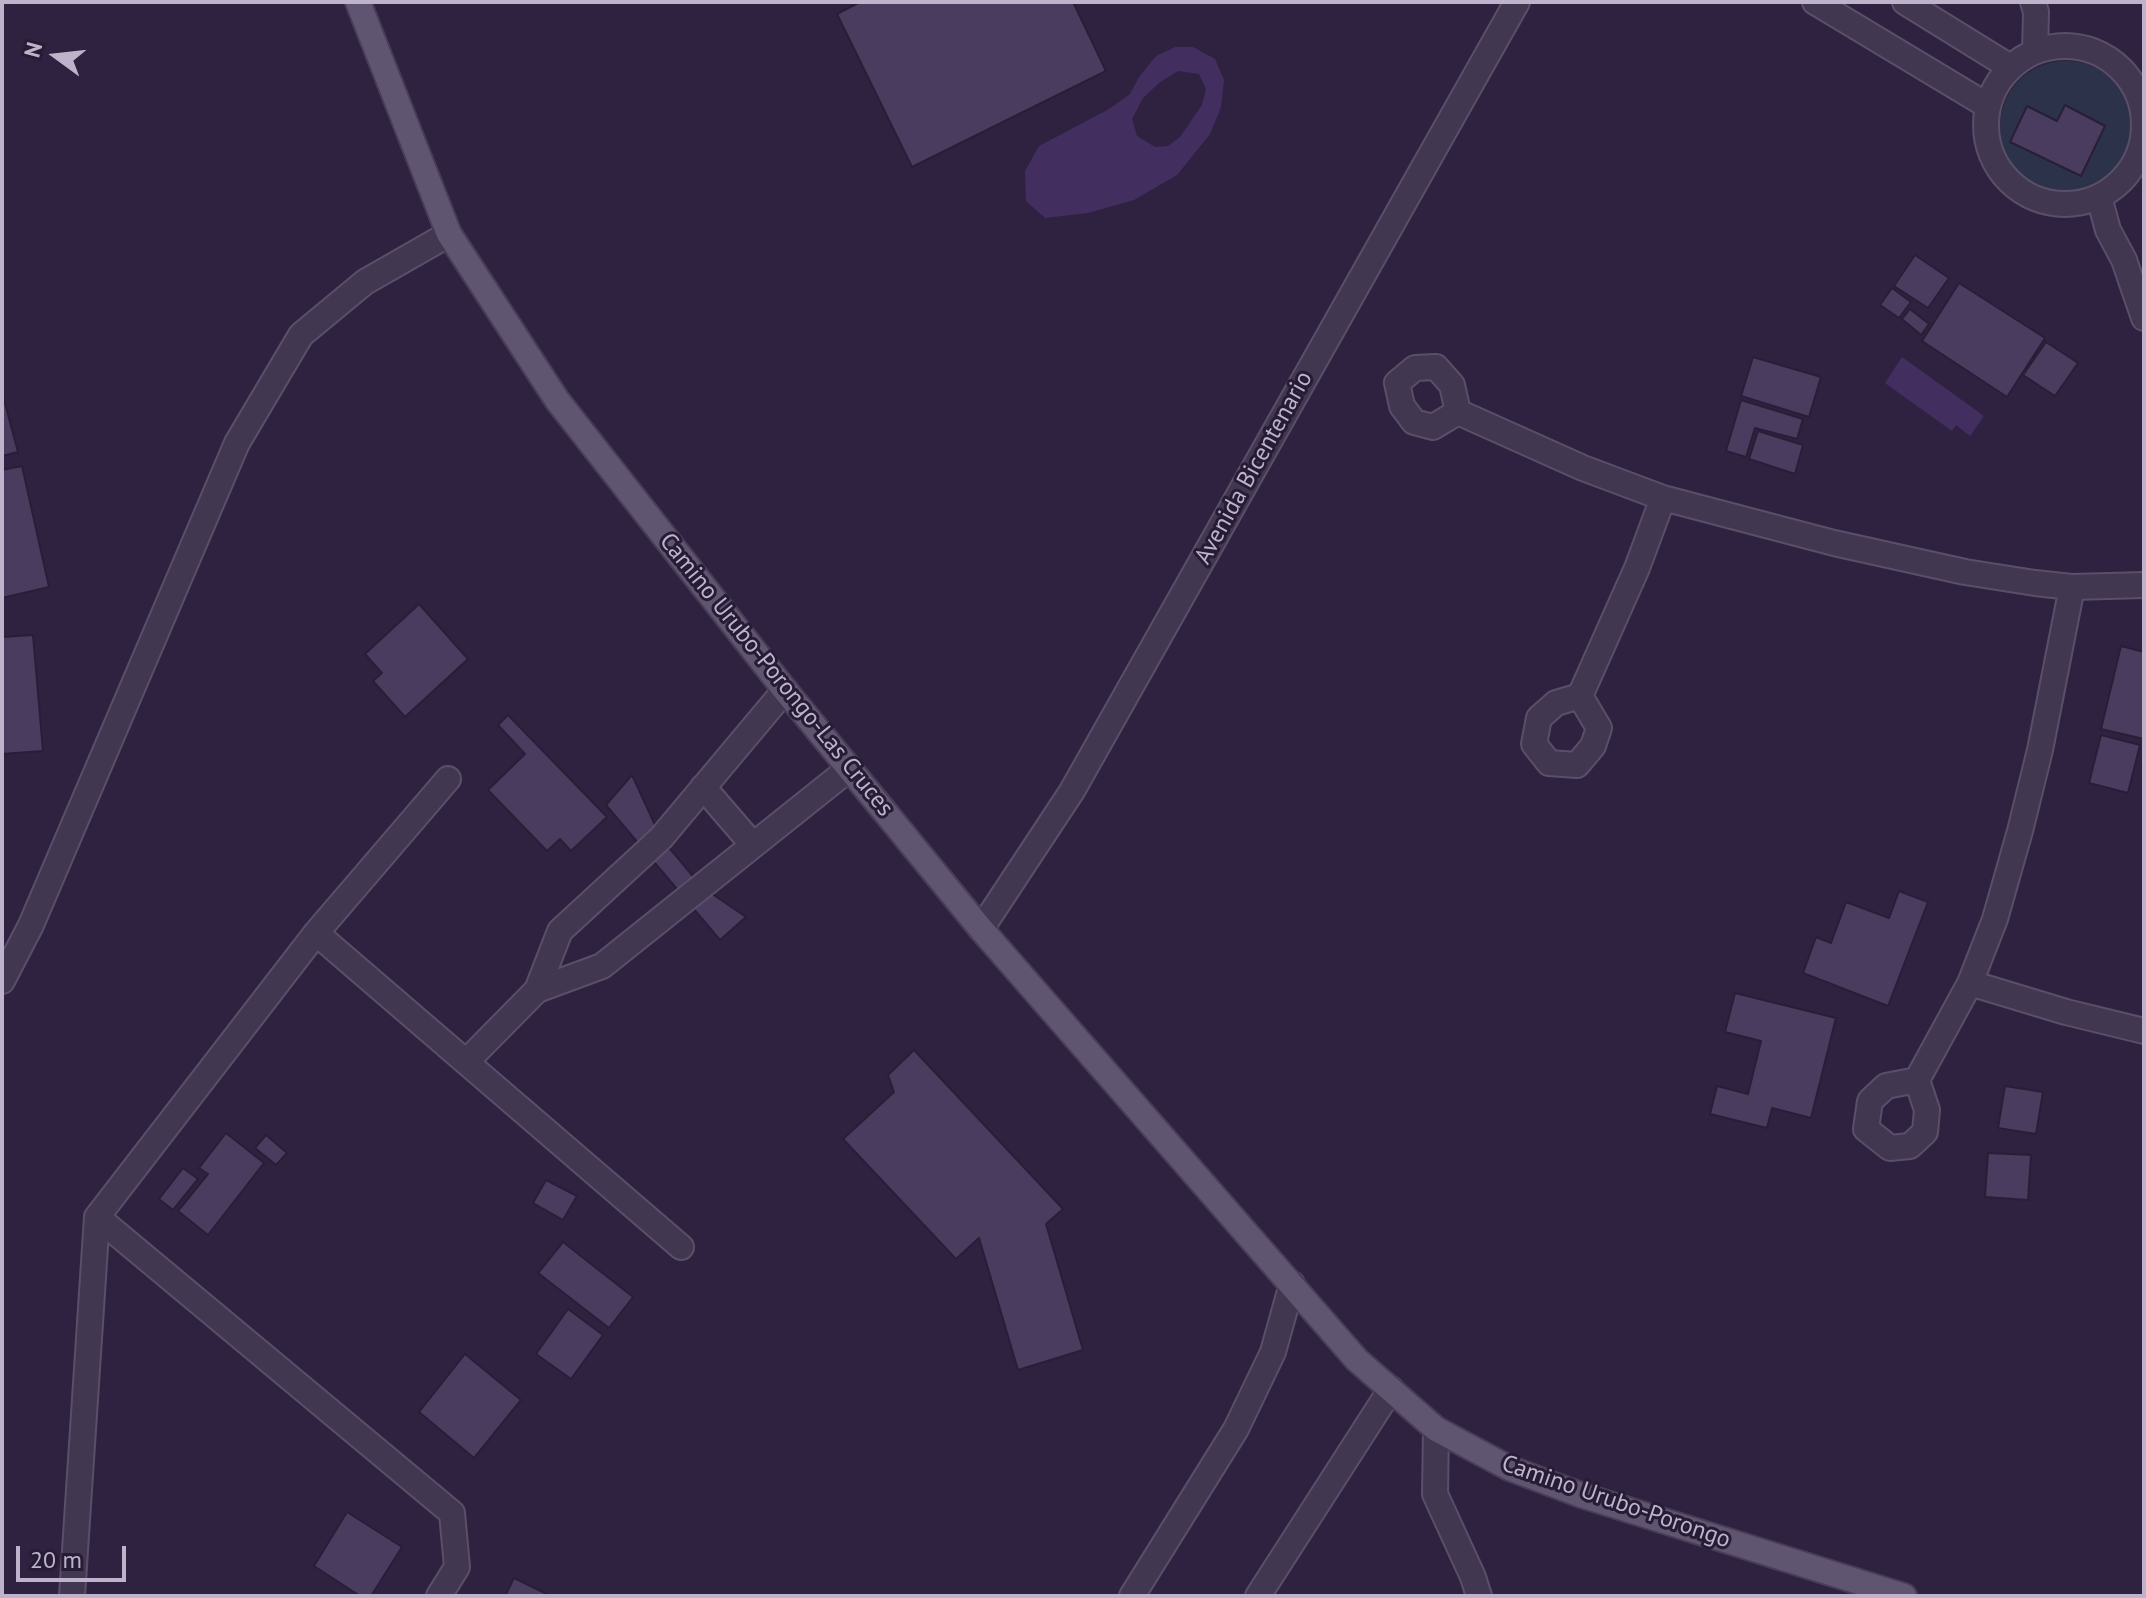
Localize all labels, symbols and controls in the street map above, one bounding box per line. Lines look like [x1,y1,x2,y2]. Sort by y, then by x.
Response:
north arrow [16,16,96,96]
text: N [17,39,48,60]
street label: Avenida Bicentenario [1189,367,1319,569]
street label: Camino Urubo-Porongo-Las Cruces [653,528,899,822]
street label: Camino Urubo-Porongo [1498,1449,1734,1555]
scale bar [20,1530,130,1580]
text: 20 m [30,1544,82,1575]

